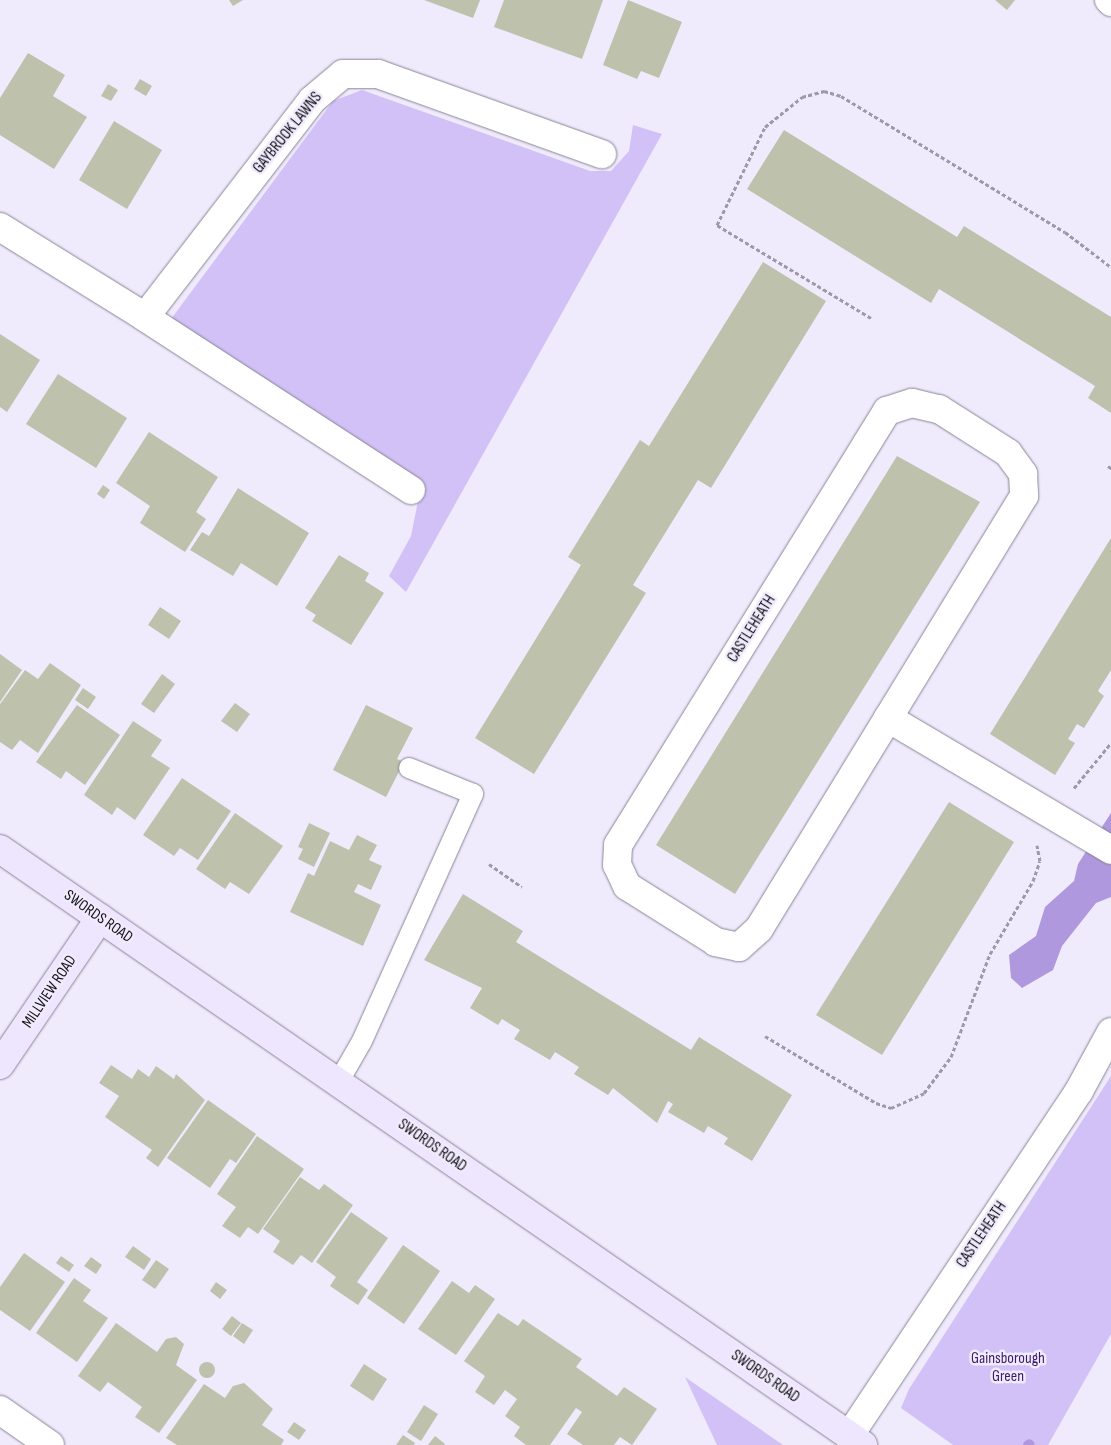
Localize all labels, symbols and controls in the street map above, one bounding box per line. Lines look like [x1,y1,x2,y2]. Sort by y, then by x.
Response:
street label: GAYBROOK LAWNS [249,89,327,177]
street label: CASTLEHEATH [724,592,780,666]
street label: SWORDS ROAD [60,886,136,948]
street label: MILLVIEW ROAD [19,952,81,1032]
street label: SWORDS ROAD [394,1115,470,1177]
street label: CASTLEHEATH [953,1198,1011,1272]
street label: SWORDS ROAD [727,1346,803,1408]
park label: Gainsborough Green [971,1349,1045,1387]

